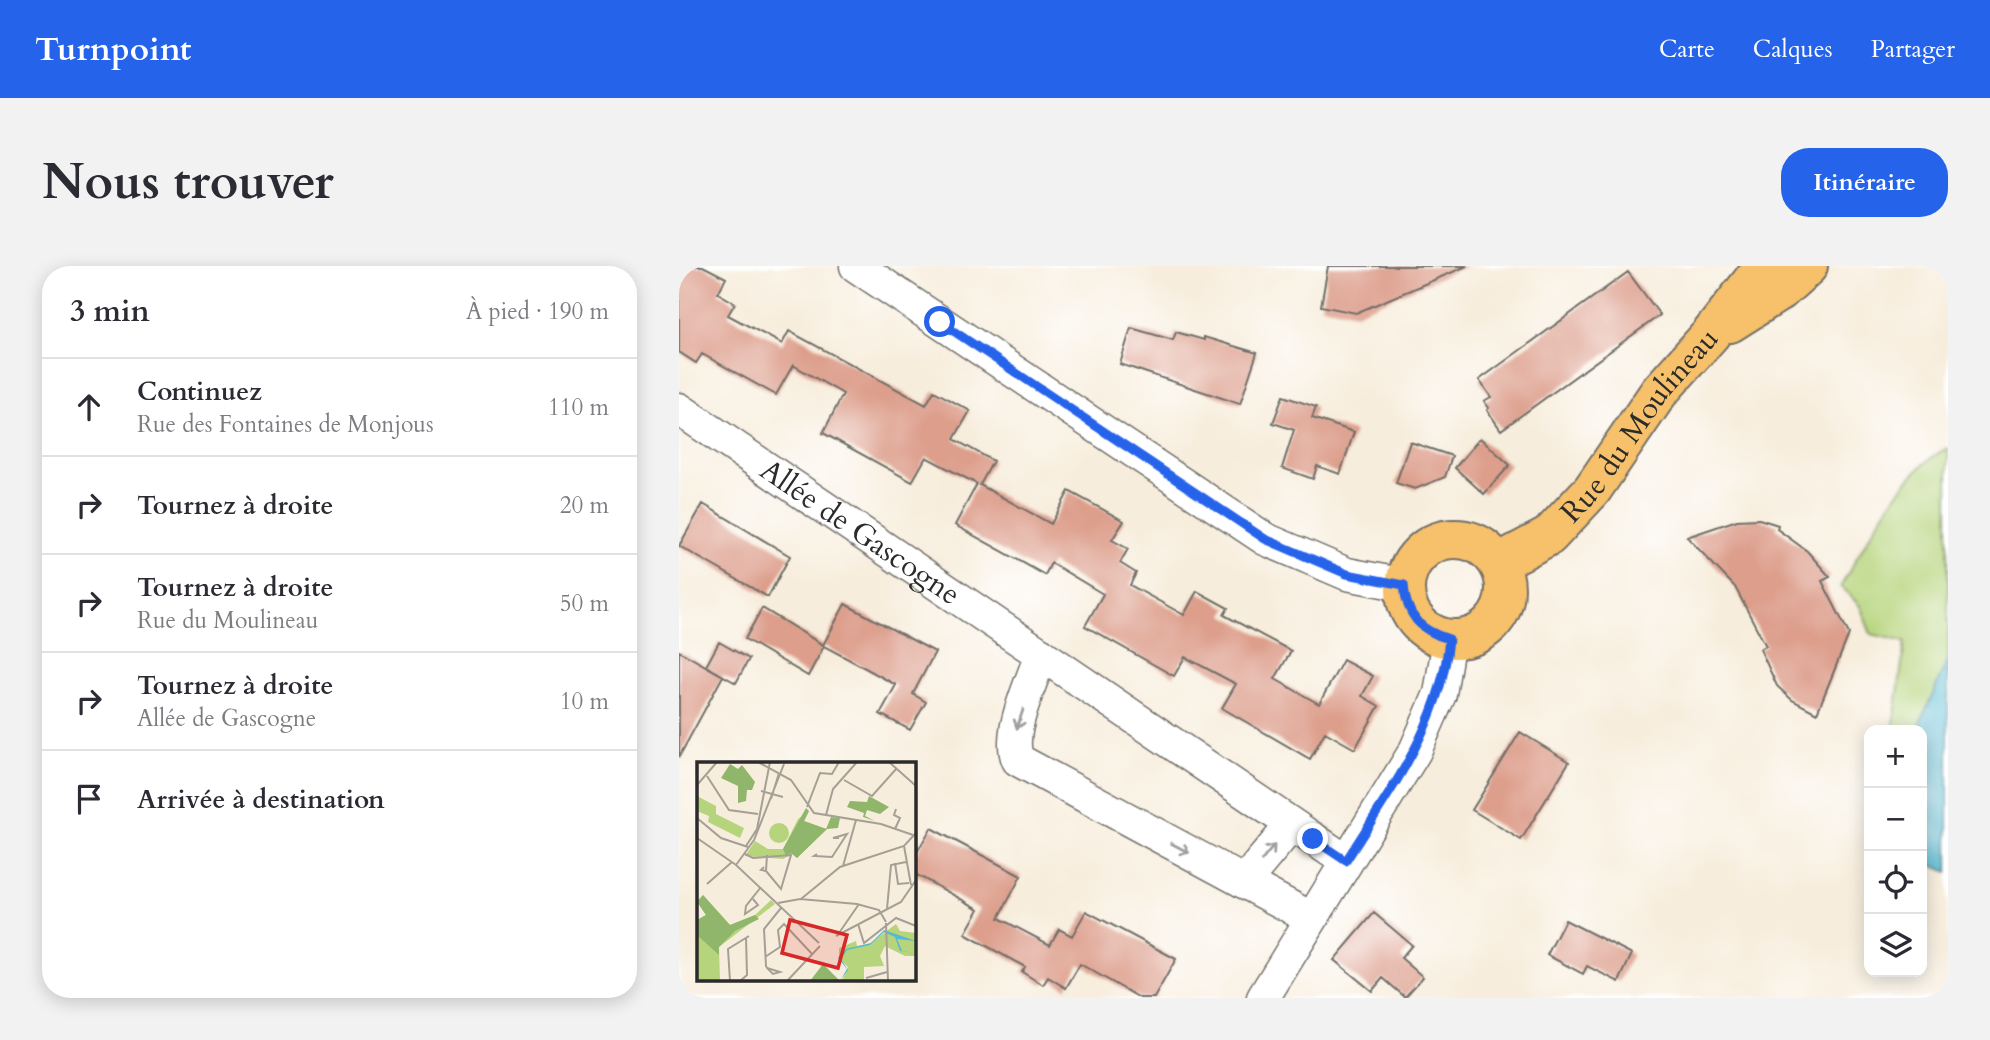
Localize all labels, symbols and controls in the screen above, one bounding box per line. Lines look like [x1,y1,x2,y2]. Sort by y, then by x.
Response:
text: Turnpoint [35,27,191,72]
text: Carte [1659,33,1715,66]
text: Calques [1753,33,1833,66]
text: Partager [1871,33,1955,66]
button: Itinéraire [1781,148,1948,217]
text: Nous trouver [42,149,334,216]
text: 3 min [70,291,150,332]
text: À pied · 190 m [466,296,609,327]
route start [924,306,955,337]
street label: Rue du Moulineau [1551,319,1728,532]
text: Continuez [137,374,262,409]
icon: ahead [70,388,108,426]
text: 110 m [548,392,609,423]
text: Rue des Fontaines de Monjous [137,409,434,440]
street label: Allée de Gascogne [752,450,968,615]
icon: right [70,486,108,524]
text: Tournez à droite [137,488,333,523]
text: 20 m [560,490,609,521]
text: Tournez à droite [137,570,333,605]
icon: right [70,584,108,622]
text: 50 m [560,588,609,619]
text: Rue du Moulineau [137,605,318,636]
text: Tournez à droite [137,668,333,703]
icon: right [70,682,108,720]
text: 10 m [560,686,609,717]
text: Allée de Gascogne [137,703,316,734]
one-way arrow [1013,707,1025,729]
map controls [1864,725,1927,977]
button: + [1864,725,1927,788]
inset map [697,762,915,981]
icon: arrive [70,780,108,818]
text: Arrivée à destination [137,782,385,817]
button: − [1864,788,1927,851]
route end [1297,823,1328,854]
one-way arrow [1169,841,1190,855]
one-way arrow [1260,845,1276,863]
button: locate [1864,851,1927,914]
button: layers [1864,914,1927,977]

